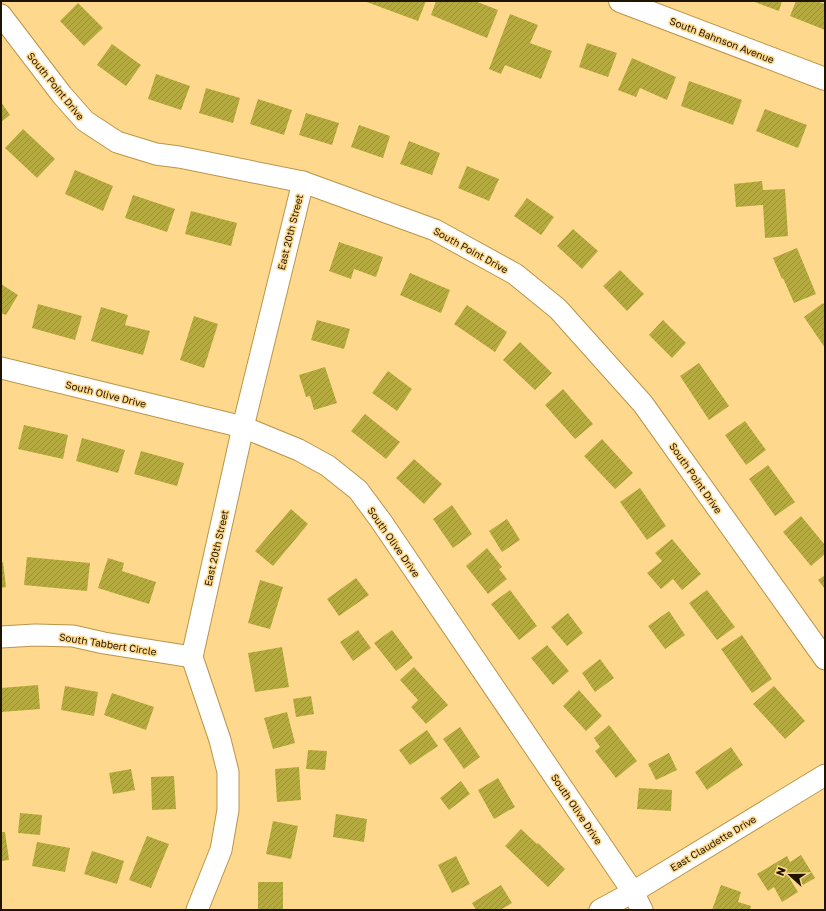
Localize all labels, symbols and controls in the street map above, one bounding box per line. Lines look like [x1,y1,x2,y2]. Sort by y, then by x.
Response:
street label: South Bahnson Avenue [668,15,776,66]
street label: South Point Drive [25,50,87,122]
street label: East 20th Street [275,193,305,271]
street label: South Point Drive [432,224,511,276]
street label: South Olive Drive [64,378,148,410]
street label: South Point Drive [667,440,725,516]
street label: South Olive Drive [365,505,423,580]
street label: East 20th Street [201,509,231,587]
street label: South Tabbert Circle [58,630,158,658]
street label: South Olive Drive [549,771,605,847]
street label: East Claudette Drive [668,813,758,873]
north arrow [770,855,810,895]
text: N [773,865,788,877]

